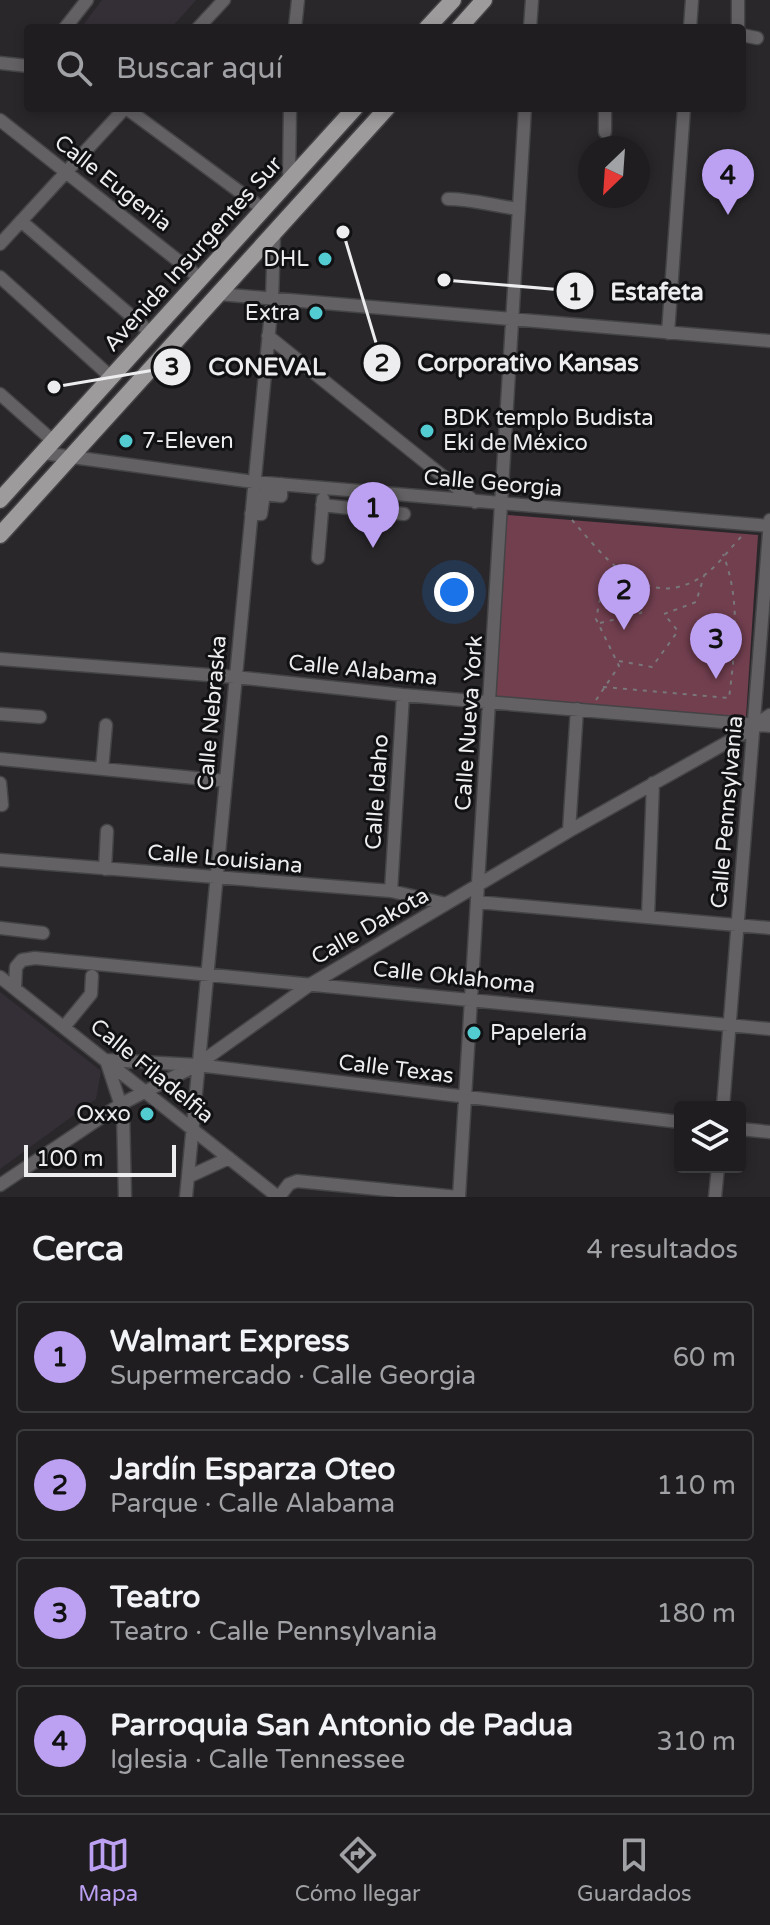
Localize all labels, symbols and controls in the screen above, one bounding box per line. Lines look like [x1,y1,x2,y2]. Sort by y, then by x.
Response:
search box [24,24,746,112]
icon: search [52,46,96,90]
text: Buscar aquí [116,50,283,87]
street label: Calle Eugenia [49,129,177,237]
north arrow [578,136,650,208]
pin: 4 [702,149,754,215]
street label: Avenida Insurgentes Sur [99,151,288,357]
place label: DHL [263,246,309,272]
marker: DHL [316,250,334,268]
callout: Estafeta [555,267,720,315]
text: 1 [567,278,583,307]
text: Estafeta [610,278,704,307]
place label: Extra [245,300,300,326]
marker: Extra [307,304,325,322]
callout: Corporativo Kansas [362,339,655,387]
callout: CONEVAL [152,343,342,391]
text: 2 [374,349,390,378]
text: Corporativo Kansas [417,349,639,378]
text: 3 [164,353,180,382]
text: CONEVAL [208,353,326,382]
place label: BDK templo Budista Eki de México [443,405,654,456]
marker: BDK templo Budista Eki de México [418,422,436,440]
place label: 7-Eleven [142,428,234,454]
marker: 7-Eleven [117,432,135,450]
street label: Calle Georgia [423,464,563,502]
pin: 1 [347,482,399,548]
pin: 2 [598,564,650,630]
your location [434,572,474,612]
pin: 3 [690,613,742,679]
street label: Calle Nebraska [192,634,232,792]
street label: Calle Nueva York [450,634,488,812]
street label: Calle Alabama [287,649,439,691]
street label: Calle Pennsylvania [706,715,748,909]
street label: Calle Idaho [360,733,394,851]
street label: Calle Louisiana [146,839,304,879]
street label: Calle Dakota [307,882,433,970]
street label: Calle Oklahoma [371,956,537,998]
street label: Calle Filadelfia [85,1013,219,1129]
place label: Papelería [490,1020,587,1046]
marker: Papelería [465,1024,483,1042]
street label: Calle Texas [337,1049,455,1089]
place label: Oxxo [76,1101,131,1127]
map controls [674,1101,746,1173]
button: layers [674,1101,746,1173]
marker: Oxxo [138,1105,156,1123]
scale bar [24,1141,176,1177]
text: 100 m [36,1146,103,1172]
text: Cerca [32,1229,124,1270]
text: 4 resultados [587,1234,738,1265]
text: Walmart Express [110,1323,350,1360]
text: 1 [52,1342,68,1373]
text: 60 m [673,1342,736,1373]
text: Supermercado · Calle Georgia [110,1360,476,1391]
text: Jardín Esparza Oteo [110,1451,395,1488]
text: 2 [52,1470,68,1501]
text: 110 m [656,1470,736,1501]
text: Parque · Calle Alabama [110,1488,395,1519]
text: Teatro [110,1579,201,1616]
text: 3 [52,1598,68,1629]
text: 180 m [656,1598,736,1629]
text: Teatro · Calle Pennsylvania [110,1616,437,1647]
text: Parroquia San Antonio de Padua [110,1707,573,1744]
text: 4 [52,1726,68,1757]
text: 310 m [656,1726,736,1757]
text: Iglesia · Calle Tennessee [110,1744,405,1775]
tab: Mapa [78,1833,138,1907]
tab: Cómo llegar [295,1833,420,1907]
tab: Guardados [577,1833,692,1907]

